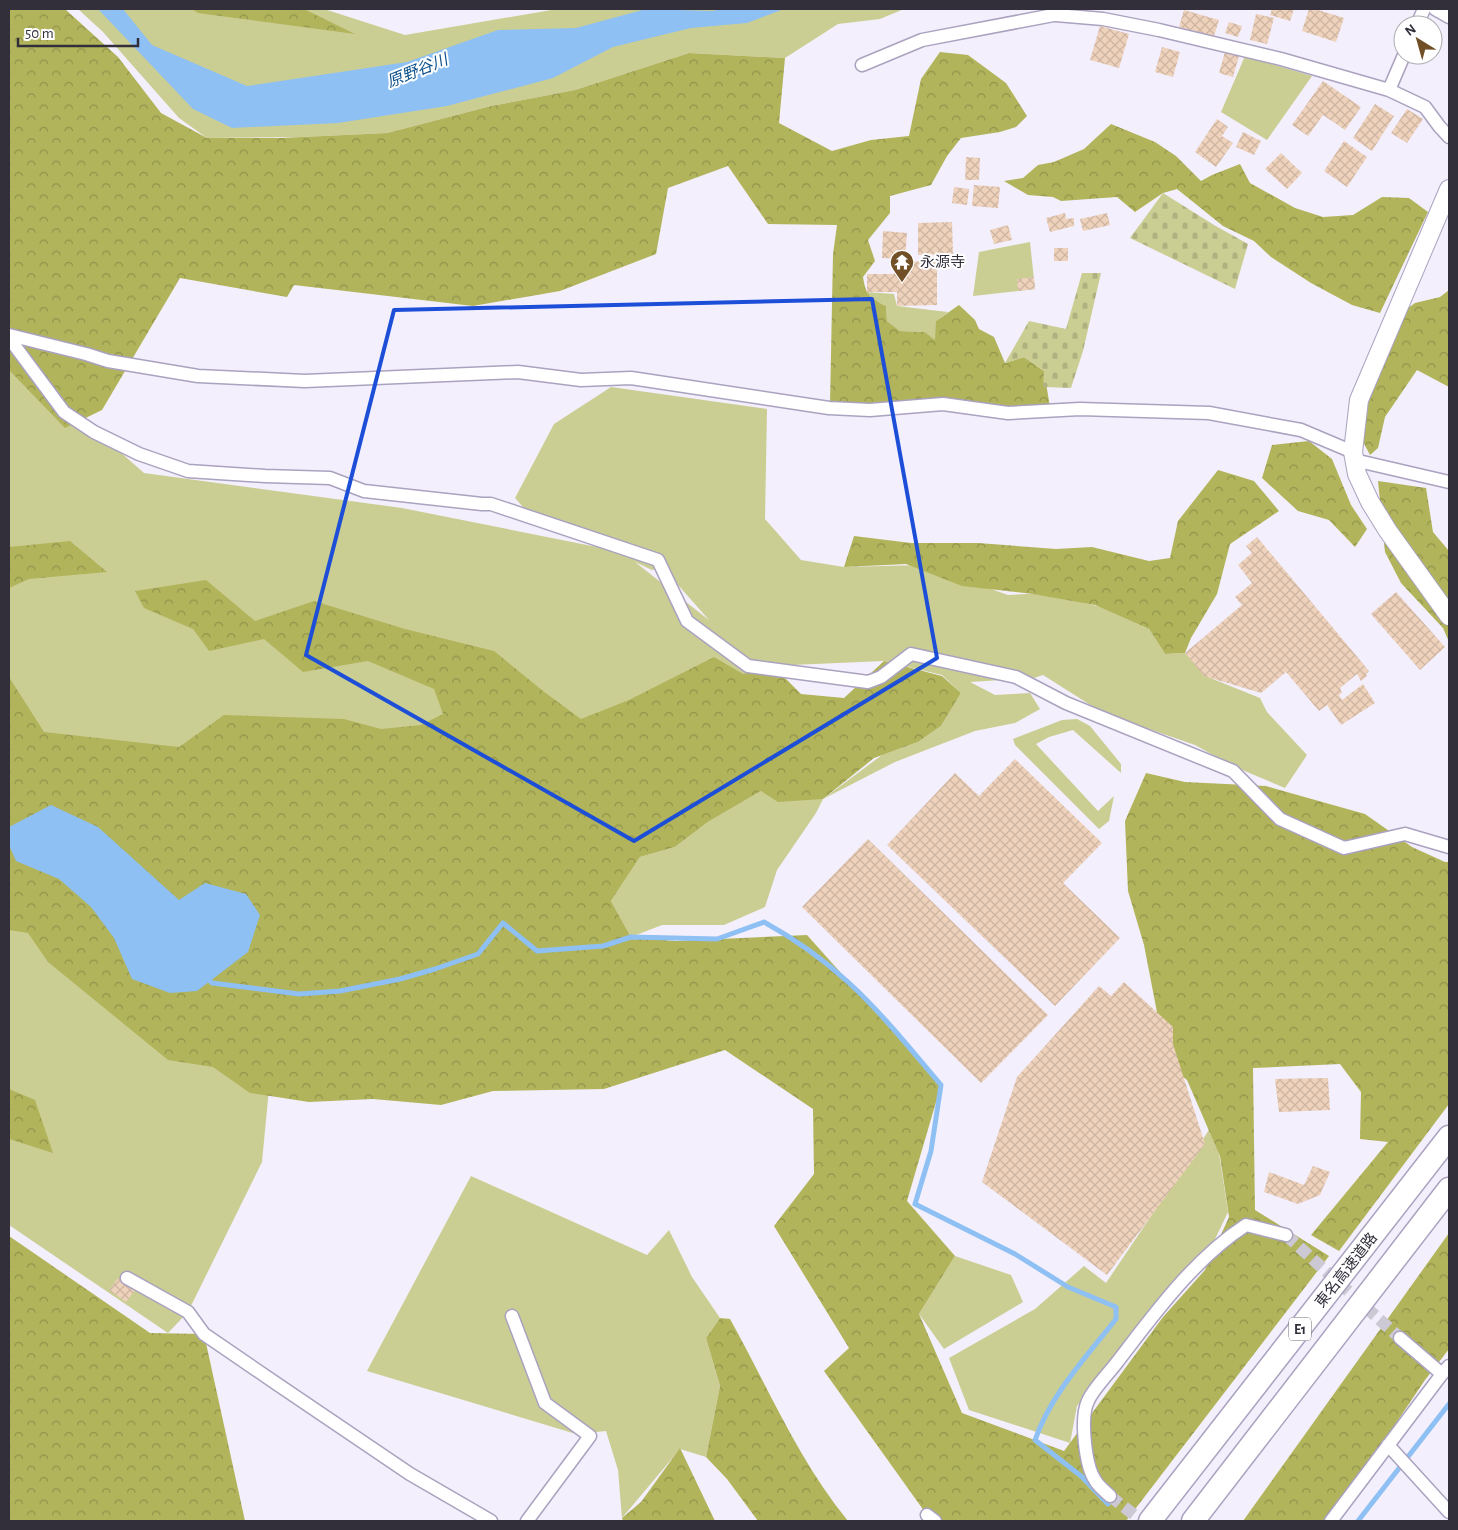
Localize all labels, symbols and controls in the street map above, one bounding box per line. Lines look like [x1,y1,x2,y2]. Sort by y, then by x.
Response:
scale bar [18,15,138,47]
north arrow [1393,15,1443,65]
text: N [1403,22,1419,39]
text: 50 m [25,26,54,41]
water label: 原野谷川 [384,50,452,90]
temple icon: 永源寺 [889,249,915,283]
place label: 永源寺 [920,254,965,270]
street label: 東名高速道路 [1312,1230,1380,1310]
road number: E1 [1289,1318,1311,1340]

